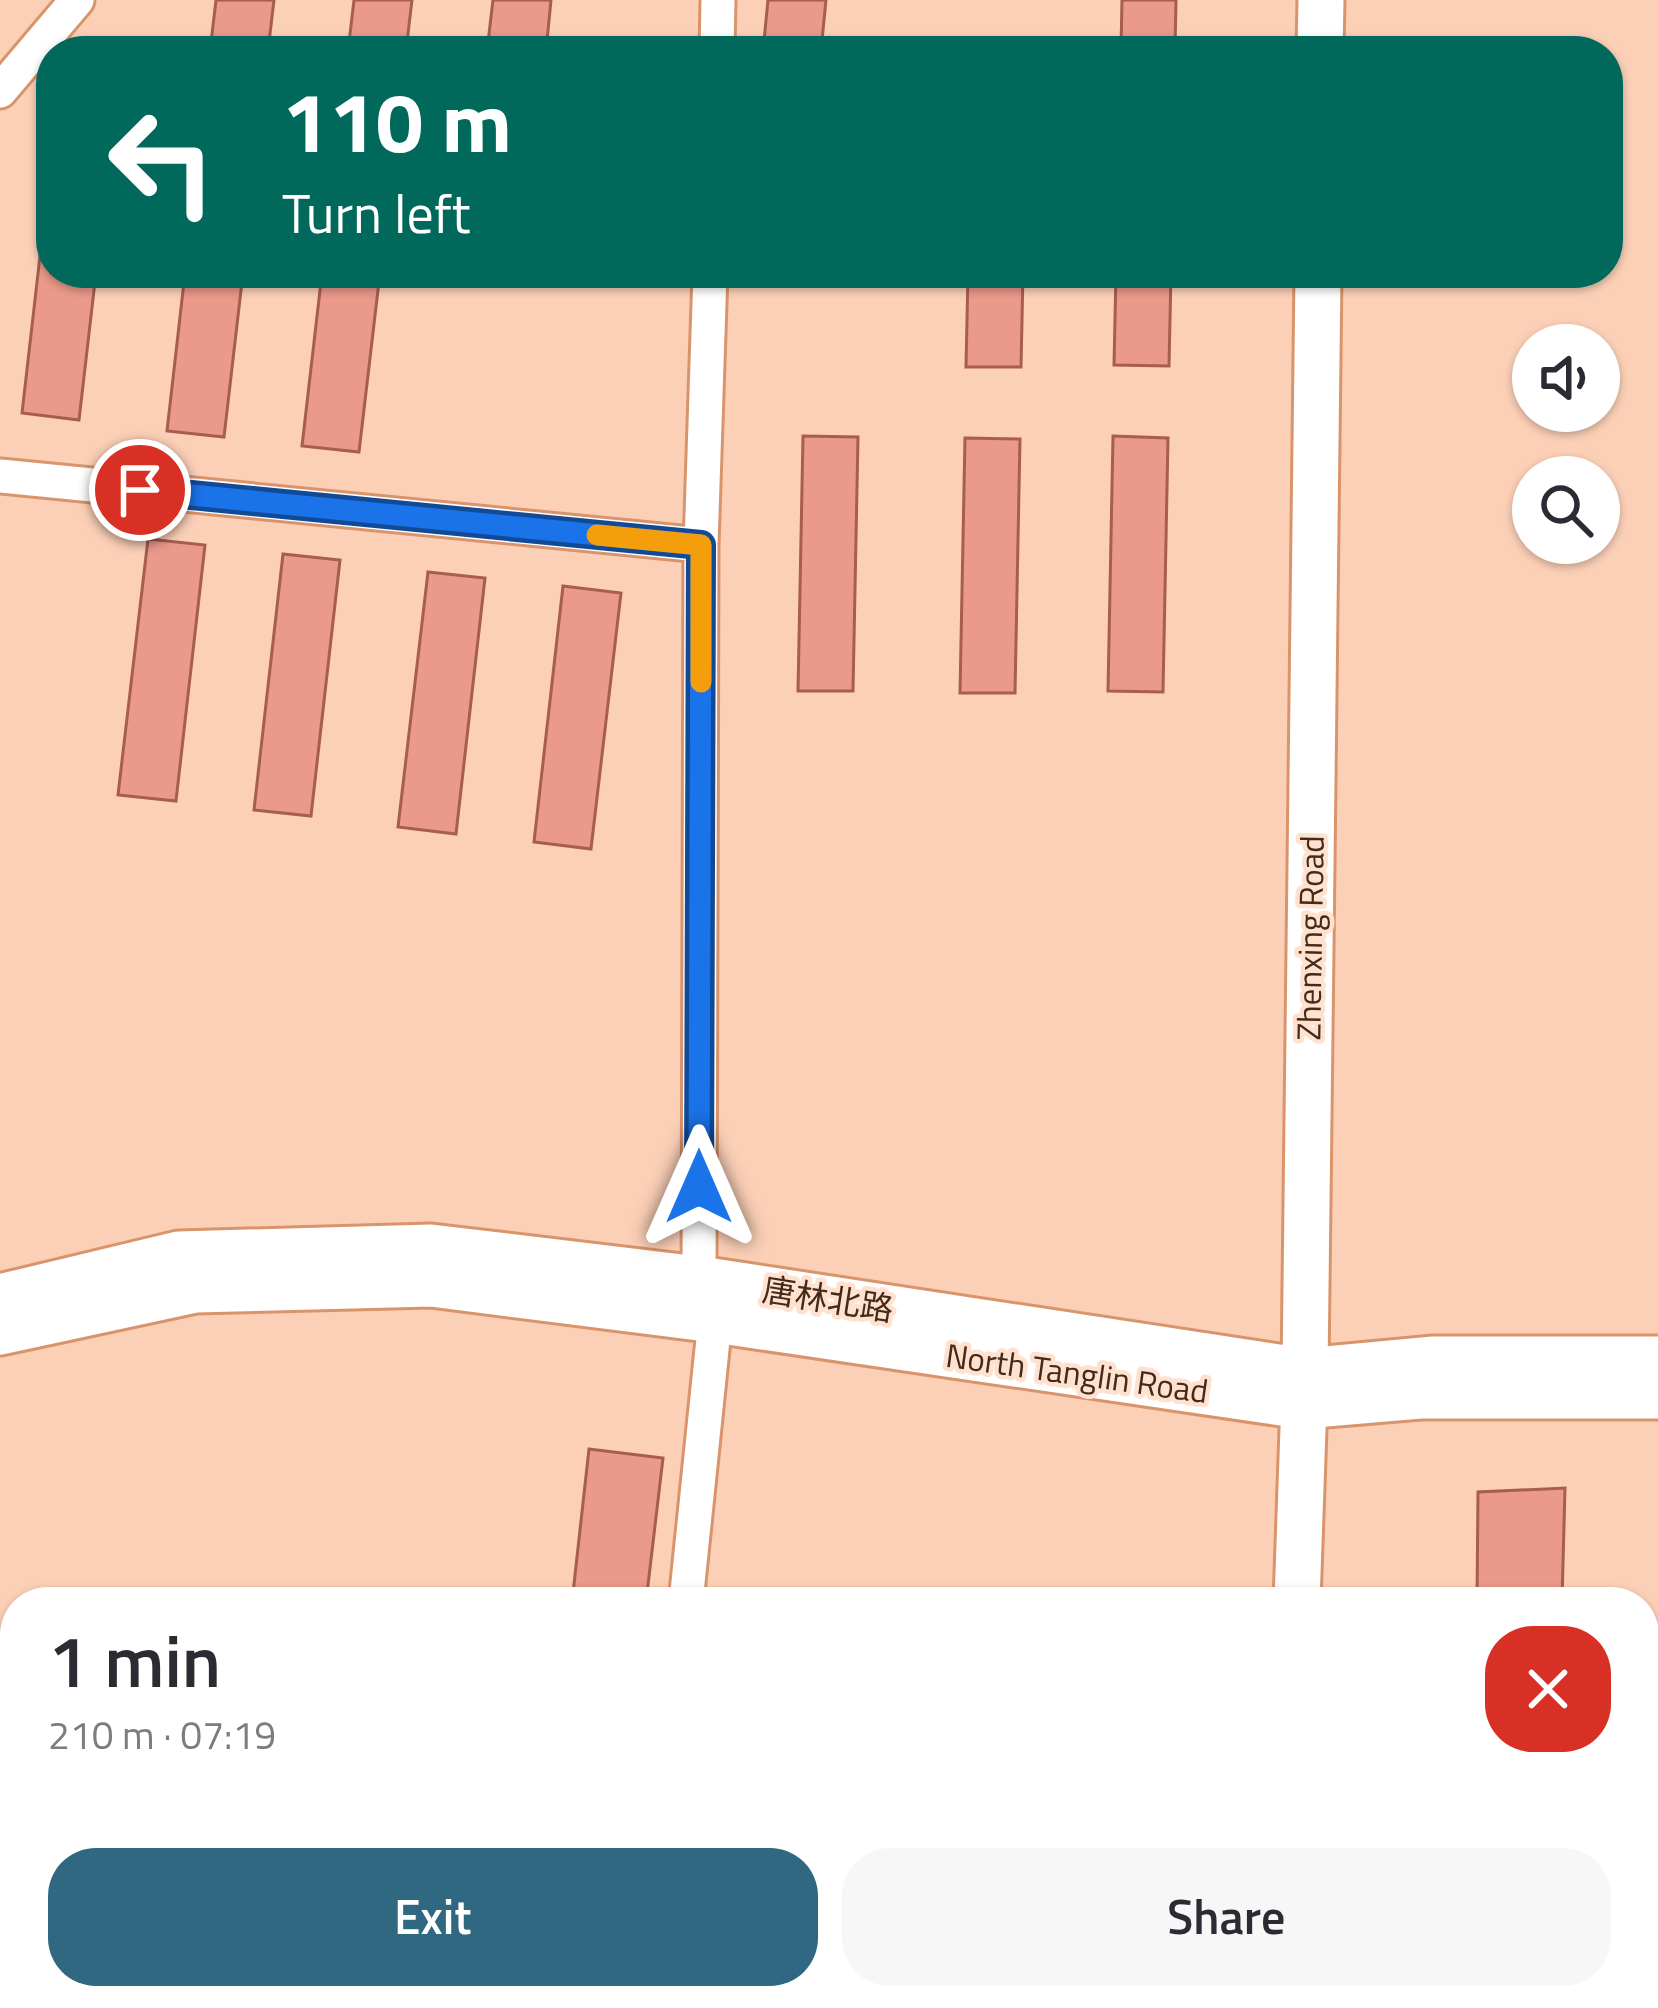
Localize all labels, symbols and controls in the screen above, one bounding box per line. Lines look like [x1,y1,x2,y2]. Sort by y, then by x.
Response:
text: 110 m [282,57,512,185]
icon: left [84,84,240,240]
text: Turn left [282,172,471,254]
map controls [1512,324,1620,564]
button: sound [1512,324,1620,432]
pin [89,439,191,541]
button: search [1512,456,1620,564]
icon: arrive [107,457,173,523]
street label: Zhenxing Road [1283,835,1337,1041]
position arrow [636,1124,762,1250]
street label: 唐林北路 [759,1264,897,1334]
street label: North Tanglin Road [943,1330,1211,1416]
text: 1 min [48,1605,221,1715]
button: close [1485,1626,1611,1752]
text: 210 m · 07:19 [48,1705,276,1764]
button: Exit [48,1848,818,1986]
button: Share [842,1848,1611,1986]

